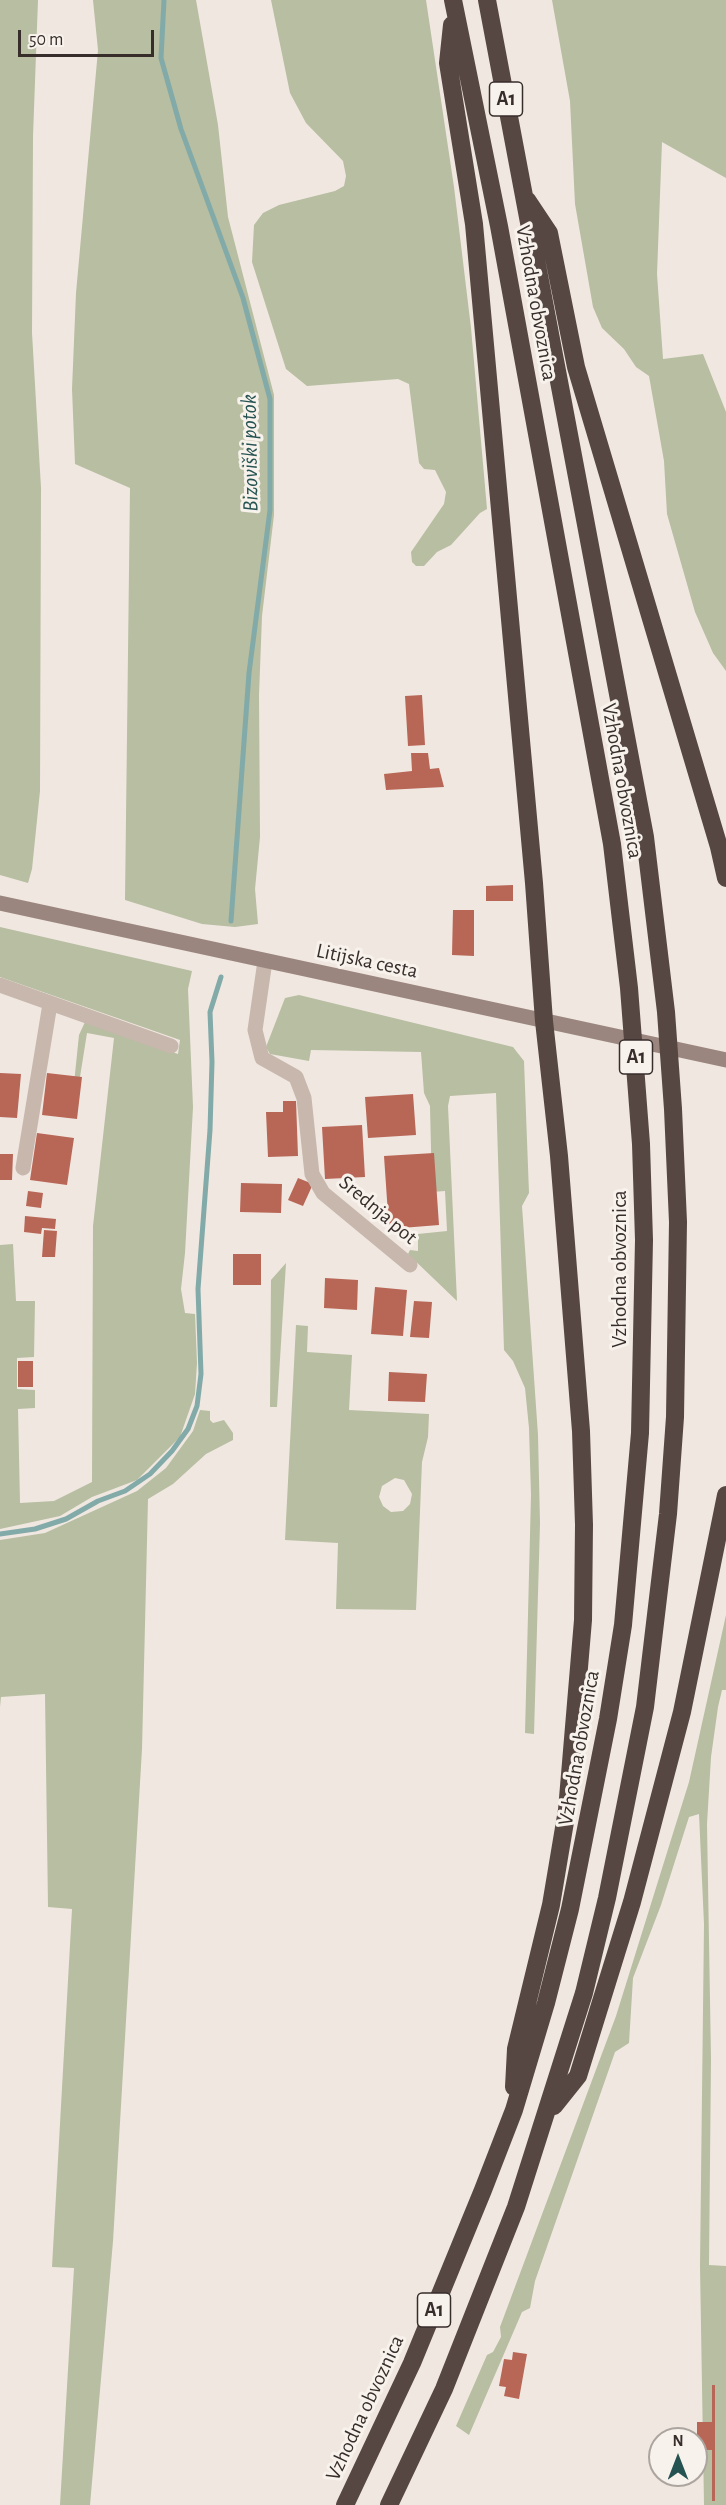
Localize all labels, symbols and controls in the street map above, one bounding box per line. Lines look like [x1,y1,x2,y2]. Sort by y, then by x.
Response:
scale bar [21,18,158,56]
text: 50 m [29,31,63,49]
road number: A1 [490,82,522,116]
street label: Vzhodna obvoznica [510,223,562,383]
water label: Bizoviški potok [236,394,264,512]
street label: Vzhodna obvoznica [596,701,648,861]
street label: Litijska cesta [314,938,420,984]
road number: A1 [620,1040,652,1074]
street label: Srednja pot [334,1170,422,1250]
street label: Vzhodna obvoznica [607,1190,633,1348]
street label: Vzhodna obvoznica [553,1668,605,1828]
road number: A1 [418,2293,450,2327]
street label: Vzhodna obvoznica [320,2331,410,2485]
north arrow [648,2427,708,2487]
text: N [672,2433,684,2449]

